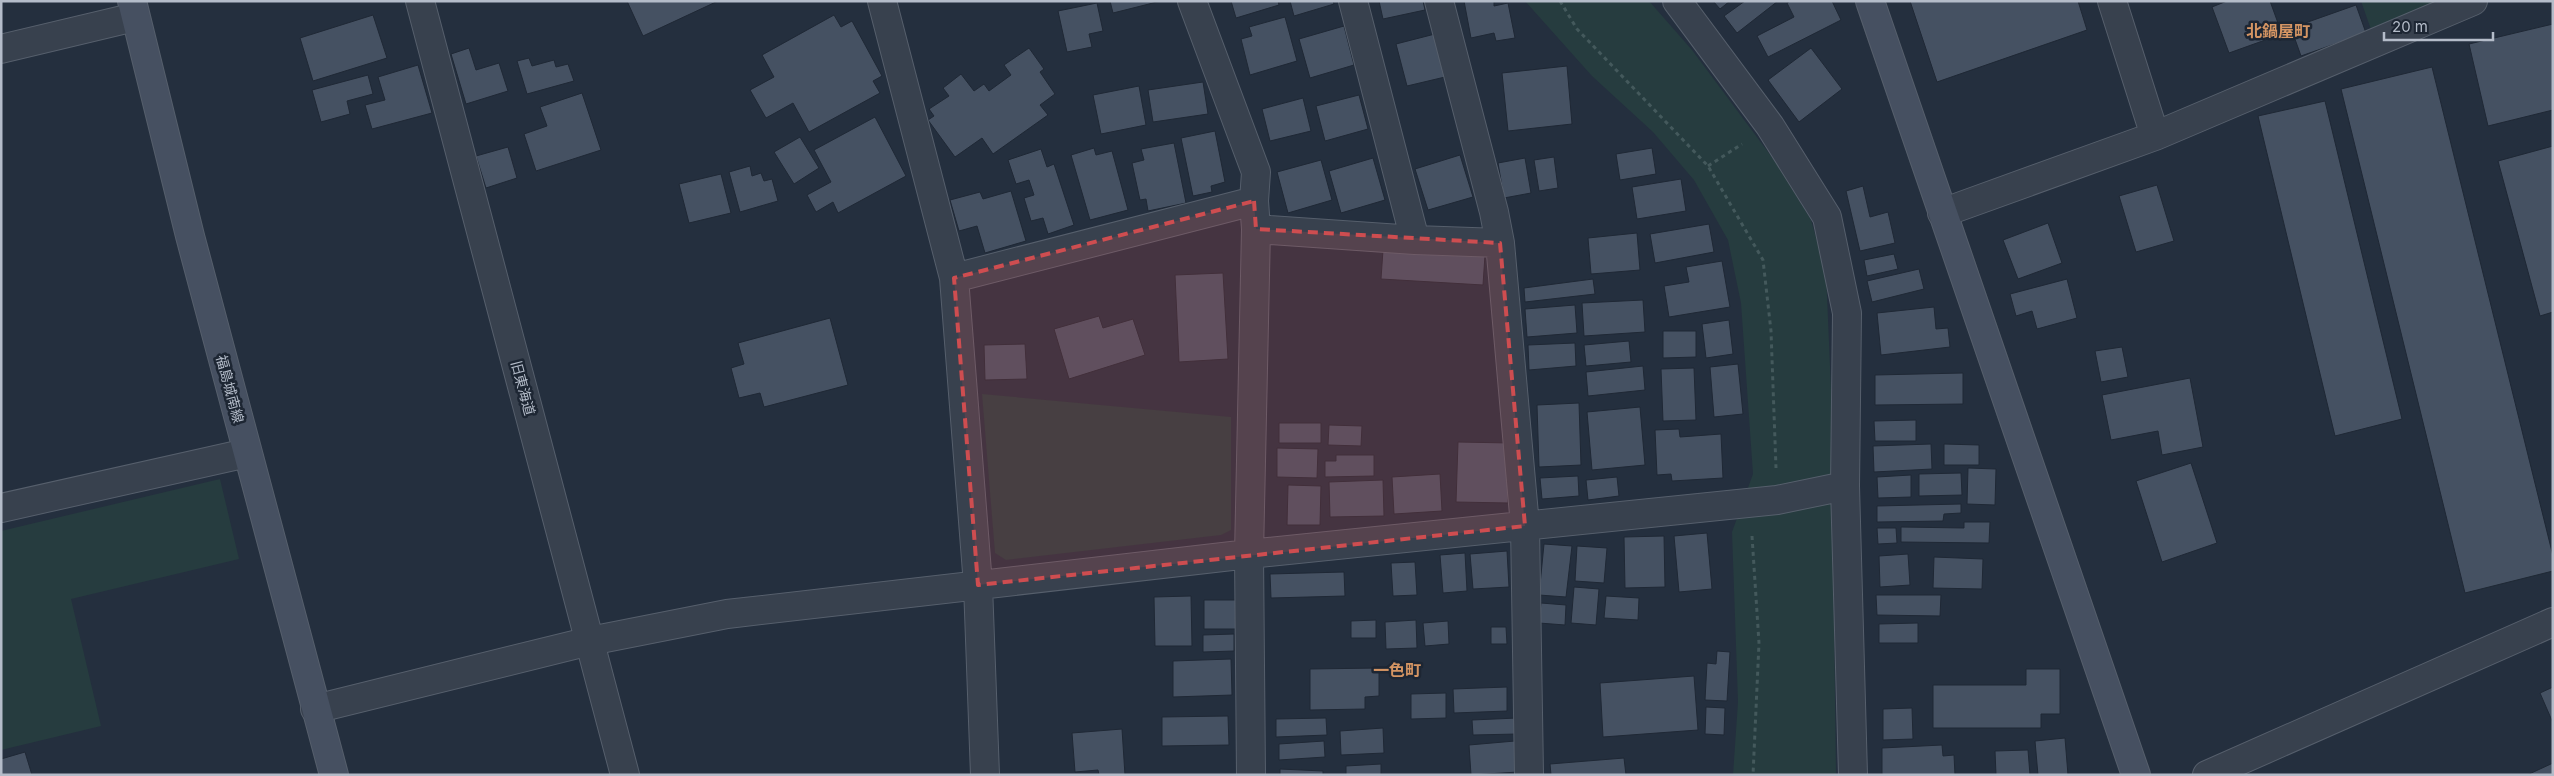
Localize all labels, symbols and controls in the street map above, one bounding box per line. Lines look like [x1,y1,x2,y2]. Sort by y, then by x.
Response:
scale bar [2384,10,2493,42]
text: 20 m [2392,17,2428,36]
district label: 北鍋屋町 [2246,21,2310,41]
street label: 福島城南線 [213,353,248,425]
street label: 旧東海道 [508,359,539,417]
district label: 一色町 [1373,660,1421,680]

